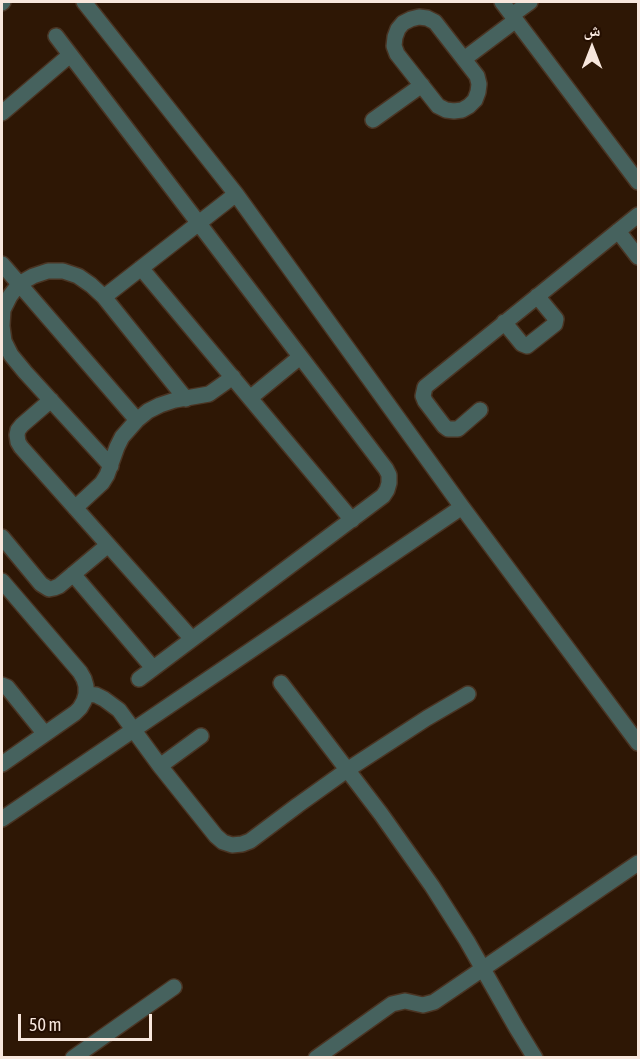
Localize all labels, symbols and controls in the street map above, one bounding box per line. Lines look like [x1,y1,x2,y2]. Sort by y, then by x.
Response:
north arrow [562,18,622,78]
text: ش [584,21,600,39]
scale bar [21,1002,154,1040]
text: 50 m [29,1014,61,1035]

